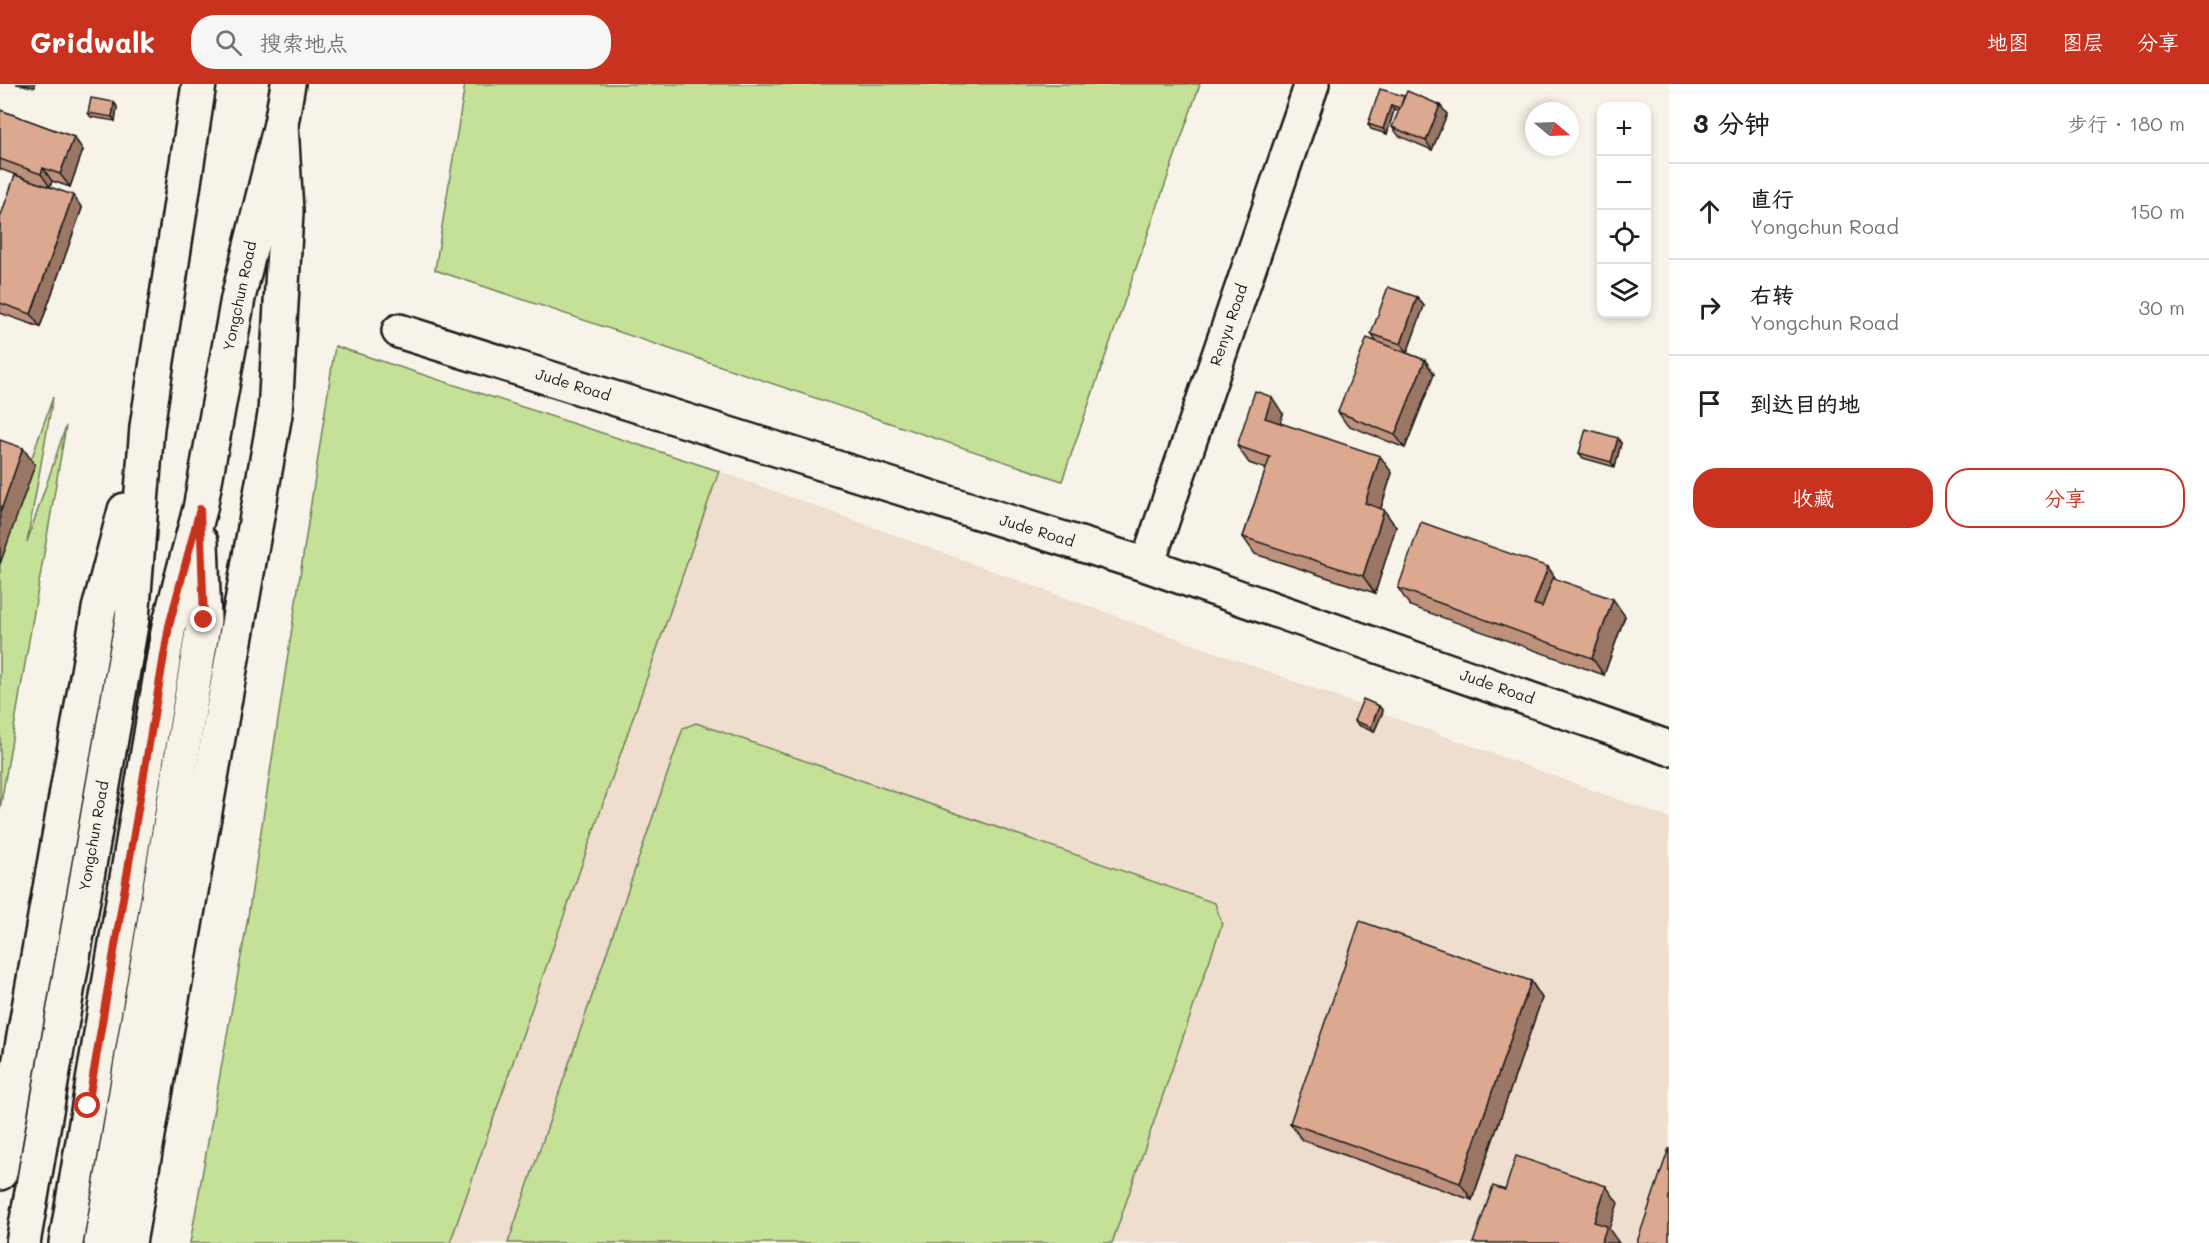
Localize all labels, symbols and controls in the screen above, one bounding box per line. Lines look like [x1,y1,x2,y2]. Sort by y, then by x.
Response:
search box [191,15,611,69]
text: Gridwalk [30,24,155,60]
icon: search [212,26,245,59]
text: 搜索地点 [260,28,348,57]
text: 地图 [1987,28,2029,55]
text: 图层 [2062,28,2104,55]
text: 分享 [2137,28,2179,55]
north arrow [1525,102,1579,156]
map controls [1597,102,1651,318]
button: + [1597,102,1651,156]
text: 3 分钟 [1693,106,1770,140]
text: 步行 · 180 m [2068,110,2185,136]
button: − [1597,156,1651,210]
text: 直行 [1750,184,1794,213]
icon: ahead [1693,195,1726,228]
text: 150 m [2130,198,2185,224]
button: locate [1597,210,1651,264]
text: Yongchun Road [1750,213,1899,239]
street label: Yongchun Road [218,239,260,353]
button: layers [1597,264,1651,318]
text: 右转 [1750,280,1794,309]
street label: Renyu Road [1205,281,1251,368]
icon: right [1693,291,1726,324]
text: 30 m [2139,294,2185,320]
text: Yongchun Road [1750,309,1899,335]
street label: Jude Road [533,363,613,405]
icon: arrive [1693,387,1726,420]
text: 到达目的地 [1750,389,1860,418]
button: 收藏 [1693,468,1933,528]
button: 分享 [1945,468,2185,528]
street label: Jude Road [997,509,1077,551]
route end [190,606,216,632]
street label: Jude Road [1457,664,1537,708]
street label: Yongchun Road [73,779,113,893]
route start [74,1092,100,1118]

